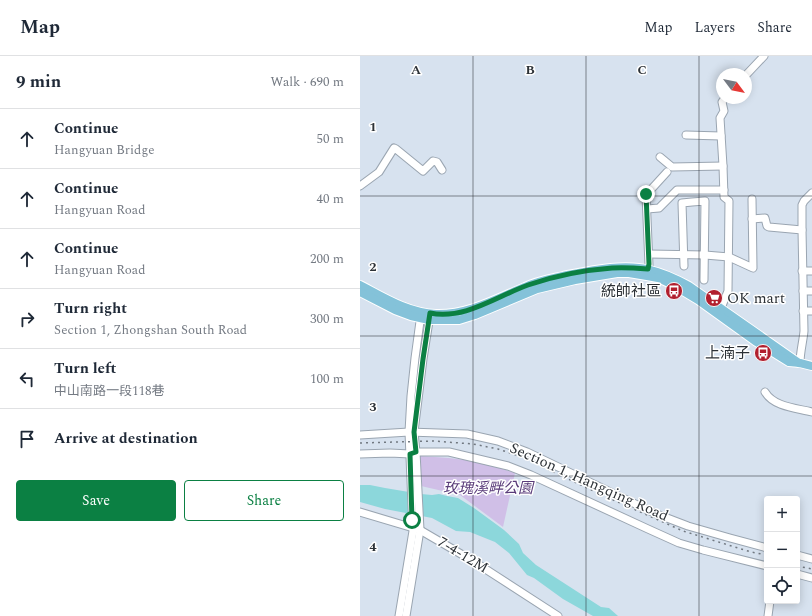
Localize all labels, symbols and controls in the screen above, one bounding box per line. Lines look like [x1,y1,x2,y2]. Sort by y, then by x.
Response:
text: Map [20,13,60,42]
text: Map [644,17,673,38]
text: Layers [695,17,735,38]
text: Share [757,17,792,38]
text: A [411,60,421,80]
text: B [525,60,535,80]
text: C [637,60,647,80]
north arrow [716,68,752,104]
text: 9 min [16,69,61,95]
text: Walk · 690 m [270,72,344,92]
text: Continue [54,117,119,140]
text: 1 [369,117,377,137]
icon: ahead [16,128,38,150]
text: 50 m [317,129,344,149]
text: Hangyuan Bridge [54,140,155,160]
text: Continue [54,177,119,200]
route end [637,185,655,203]
icon: ahead [16,188,38,210]
text: 40 m [317,189,344,209]
text: Hangyuan Road [54,200,146,220]
text: Continue [54,237,119,260]
icon: ahead [16,248,38,270]
text: 200 m [310,249,344,269]
text: 2 [369,257,377,277]
text: Hangyuan Road [54,260,146,280]
place label: 統帥社區 [601,280,661,303]
bus stop icon: 統帥社區 [664,281,684,301]
place label: OK mart [727,287,785,310]
supermarket icon: OK mart [704,288,724,308]
text: Turn right [54,297,127,320]
icon: right [16,308,38,330]
text: 300 m [310,309,344,329]
text: Section 1, Zhongshan South Road [54,320,247,340]
place label: 上湳子 [705,342,750,365]
bus stop icon: 上湳子 [753,343,773,363]
text: Turn left [54,357,116,380]
icon: left [16,368,38,390]
text: 100 m [310,369,344,389]
text: 中山南路一段118巷 [54,381,165,401]
text: 3 [369,397,377,417]
text: Arrive at destination [54,427,198,450]
icon: arrive [16,428,38,450]
street label: Section 1, Hangqing Road [506,437,672,527]
park label: 玫瑰溪畔公園 [443,477,535,500]
button: Save [16,480,176,521]
button: Share [184,480,344,521]
map controls [764,496,800,604]
button: + [764,496,800,532]
route start [403,511,421,529]
street label: 7-4-12M [433,531,493,579]
button: − [764,532,800,568]
text: 4 [369,537,377,557]
button: locate [764,568,800,604]

